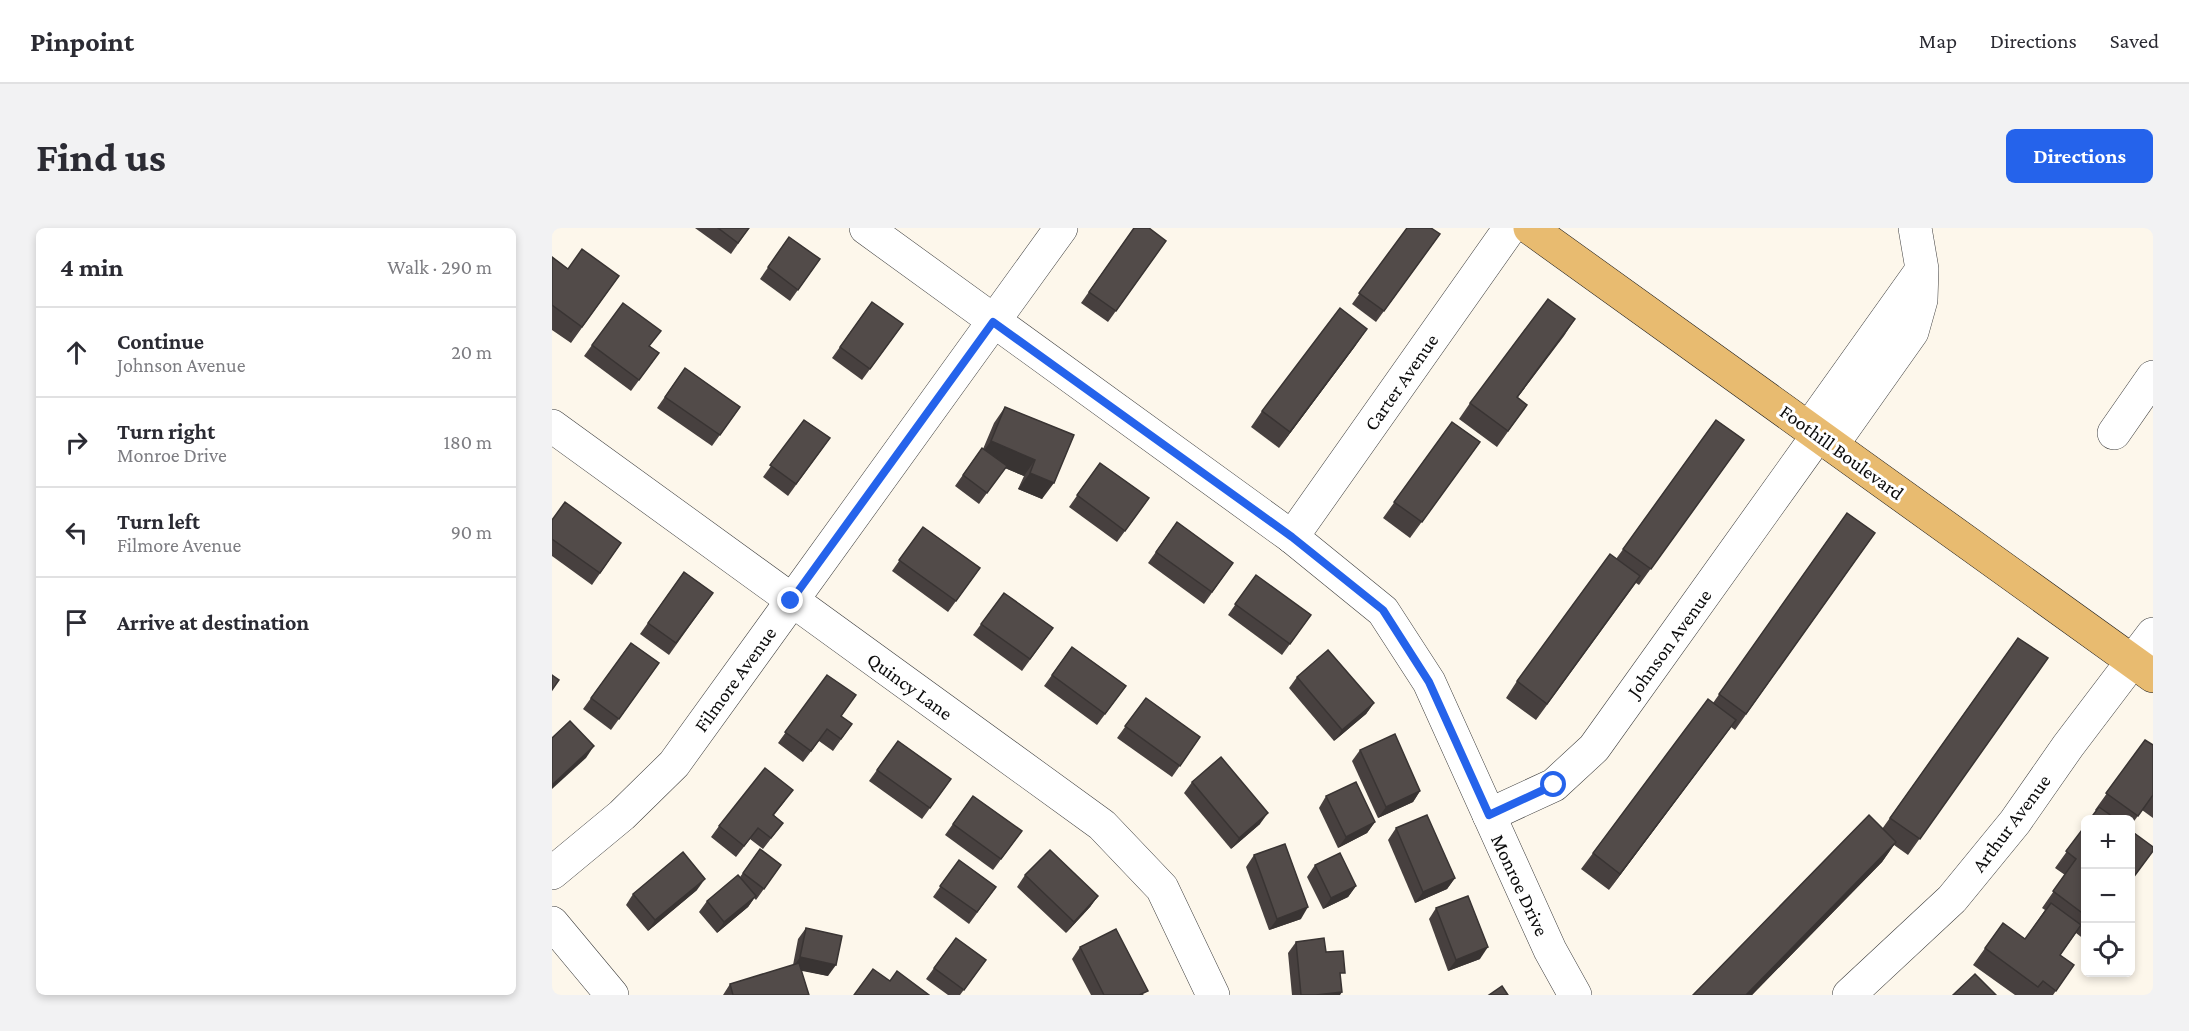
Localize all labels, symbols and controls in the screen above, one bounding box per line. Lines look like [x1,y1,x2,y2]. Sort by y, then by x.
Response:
text: Pinpoint [30,26,134,57]
text: Map [1919,29,1957,53]
text: Directions [1990,29,2077,53]
text: Saved [2110,29,2159,53]
button: Directions [2006,129,2153,183]
text: Find us [36,133,166,180]
text: 4 min [60,253,124,282]
text: Walk · 290 m [387,256,492,278]
text: Continue [117,329,204,354]
street label: Carter Avenue [1360,329,1443,435]
icon: ahead [60,336,93,369]
text: 20 m [451,341,492,363]
text: Johnson Avenue [117,354,246,376]
street label: Foothill Boulevard [1776,400,1908,504]
text: Turn right [117,419,215,444]
icon: right [60,426,93,459]
text: 180 m [443,431,492,453]
text: Monroe Drive [117,444,227,466]
text: Turn left [117,509,200,534]
icon: left [60,516,93,549]
text: 90 m [451,521,492,543]
text: Filmore Avenue [117,534,241,556]
street label: Johnson Avenue [1621,584,1717,704]
route end [777,587,803,613]
icon: arrive [60,606,93,639]
text: Arrive at destination [117,610,309,635]
street label: Filmore Avenue [690,622,781,736]
street label: Quincy Lane [862,648,957,725]
street label: Arthur Avenue [1967,770,2055,876]
route start [1540,771,1566,797]
map controls [2081,815,2135,977]
button: + [2081,815,2135,869]
street label: Monroe Drive [1487,831,1553,940]
button: − [2081,869,2135,923]
button: locate [2081,923,2135,977]

